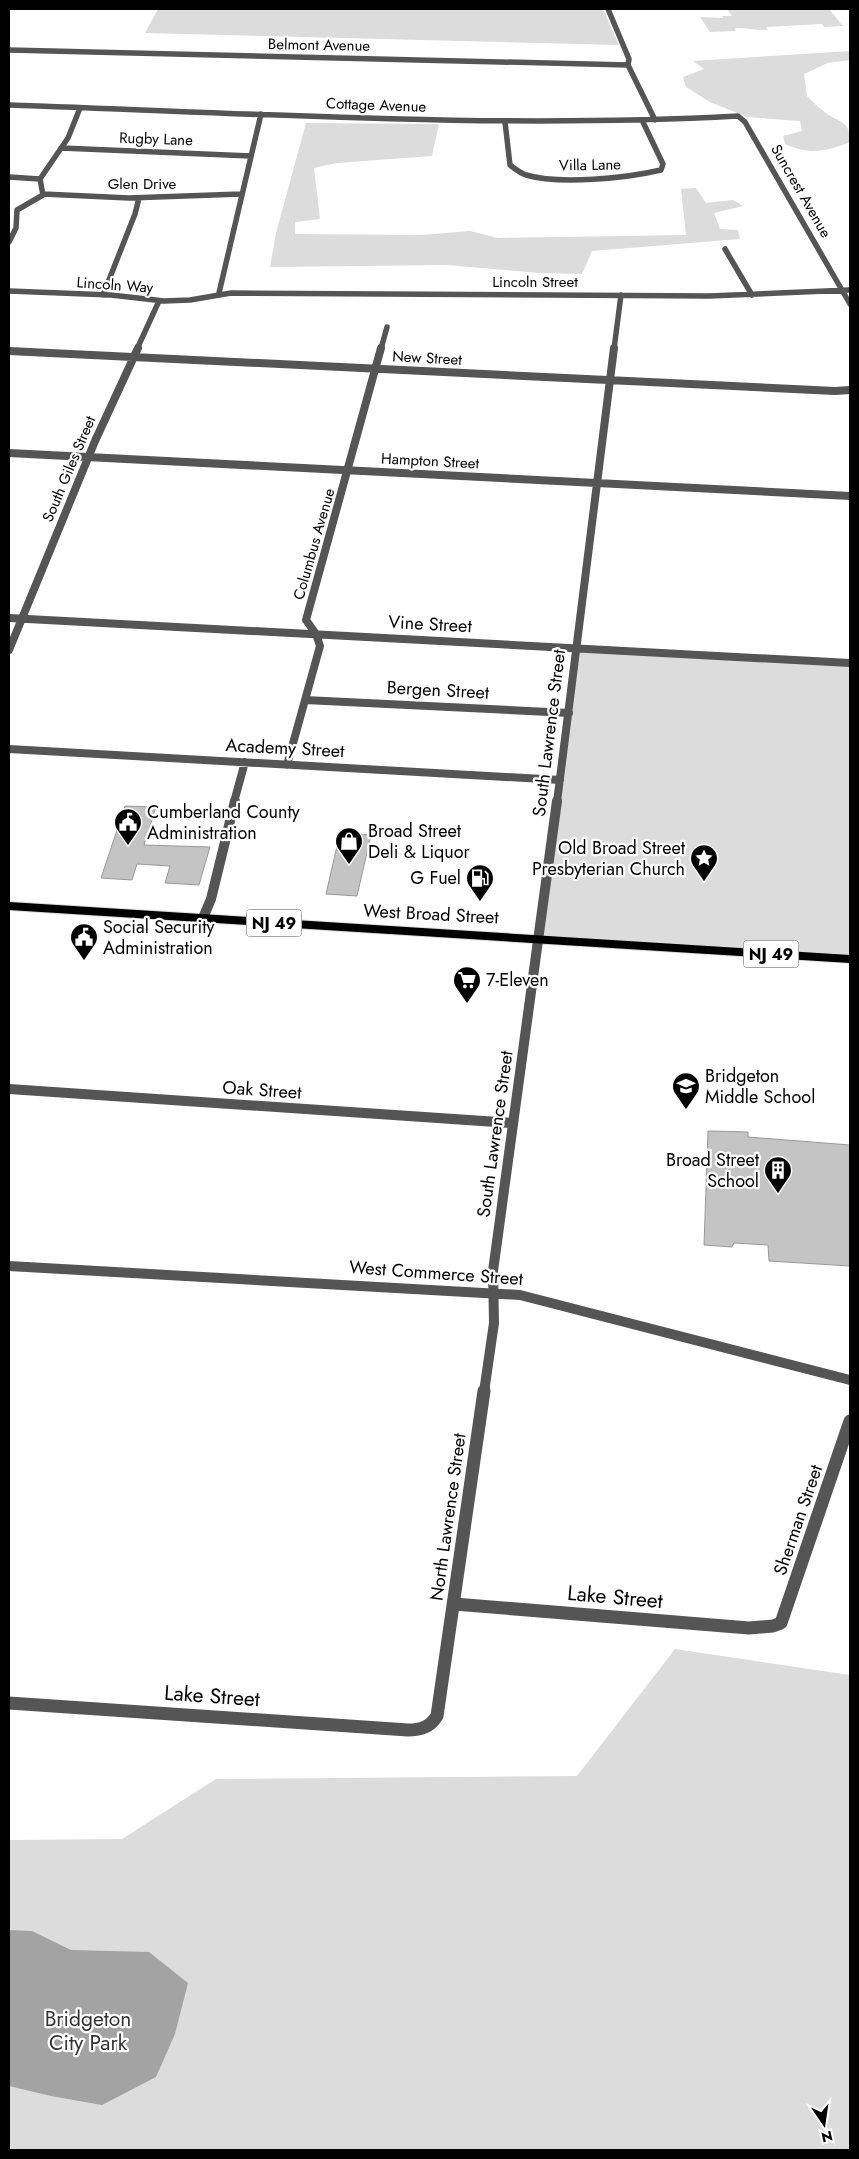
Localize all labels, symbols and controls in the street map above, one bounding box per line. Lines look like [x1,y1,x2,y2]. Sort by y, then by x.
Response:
street label: Belmont Avenue [268,33,371,57]
street label: Cottage Avenue [325,92,427,118]
street label: Rugby Lane [119,127,194,151]
street label: Suncrest Avenue [765,140,837,242]
street label: Villa Lane [559,153,621,177]
street label: Glen Drive [108,173,177,195]
street label: Lincoln Way [76,271,154,299]
street label: Lincoln Street [492,271,578,293]
street label: New Street [392,345,463,371]
street label: South Giles Street [37,412,101,525]
street label: Hampton Street [380,447,480,475]
street label: Columbus Avenue [288,485,341,602]
street label: Vine Street [388,609,473,639]
street label: South Lawrence Street [526,647,572,818]
street label: Bergen Street [386,674,491,706]
street label: Academy Street [225,732,346,764]
place label: Cumberland County Administration [147,799,300,846]
public building icon: Cumberland County Administration [113,807,143,846]
place label: Broad Street Deli & Liquor [368,818,471,865]
shop icon: Broad Street Deli & Liquor [334,826,364,865]
place label: Old Broad Street Presbyterian Church [532,835,686,882]
place icon: Old Broad Street Presbyterian Church [689,843,719,882]
fuel station icon: G Fuel [465,863,495,902]
place label: G Fuel [410,865,461,891]
street label: West Broad Street [363,897,500,931]
road number: NJ 49 [246,910,302,936]
place label: Social Security Administration [103,914,215,961]
public building icon: Social Security Administration [69,922,99,961]
road number: NJ 49 [744,941,798,968]
supermarket icon: 7-Eleven [452,965,482,1004]
place label: 7-Eleven [486,967,549,993]
street label: South Lawrence Street [470,1048,520,1219]
place label: Bridgeton Middle School [705,1063,815,1110]
school or university icon: Bridgeton Middle School [671,1071,701,1110]
street label: Oak Street [222,1074,303,1106]
place label: Broad Street School [666,1147,760,1194]
building icon: Broad Street School [763,1155,793,1194]
street label: West Commerce Street [348,1254,524,1292]
street label: North Lawrence Street [423,1431,473,1602]
street label: Sherman Street [767,1461,829,1579]
street label: Lake Street [566,1578,664,1616]
street label: Lake Street [163,1678,261,1714]
park label: Bridgeton City Park [45,2004,131,2058]
north arrow [799,2099,849,2149]
text: N [819,2126,835,2148]

